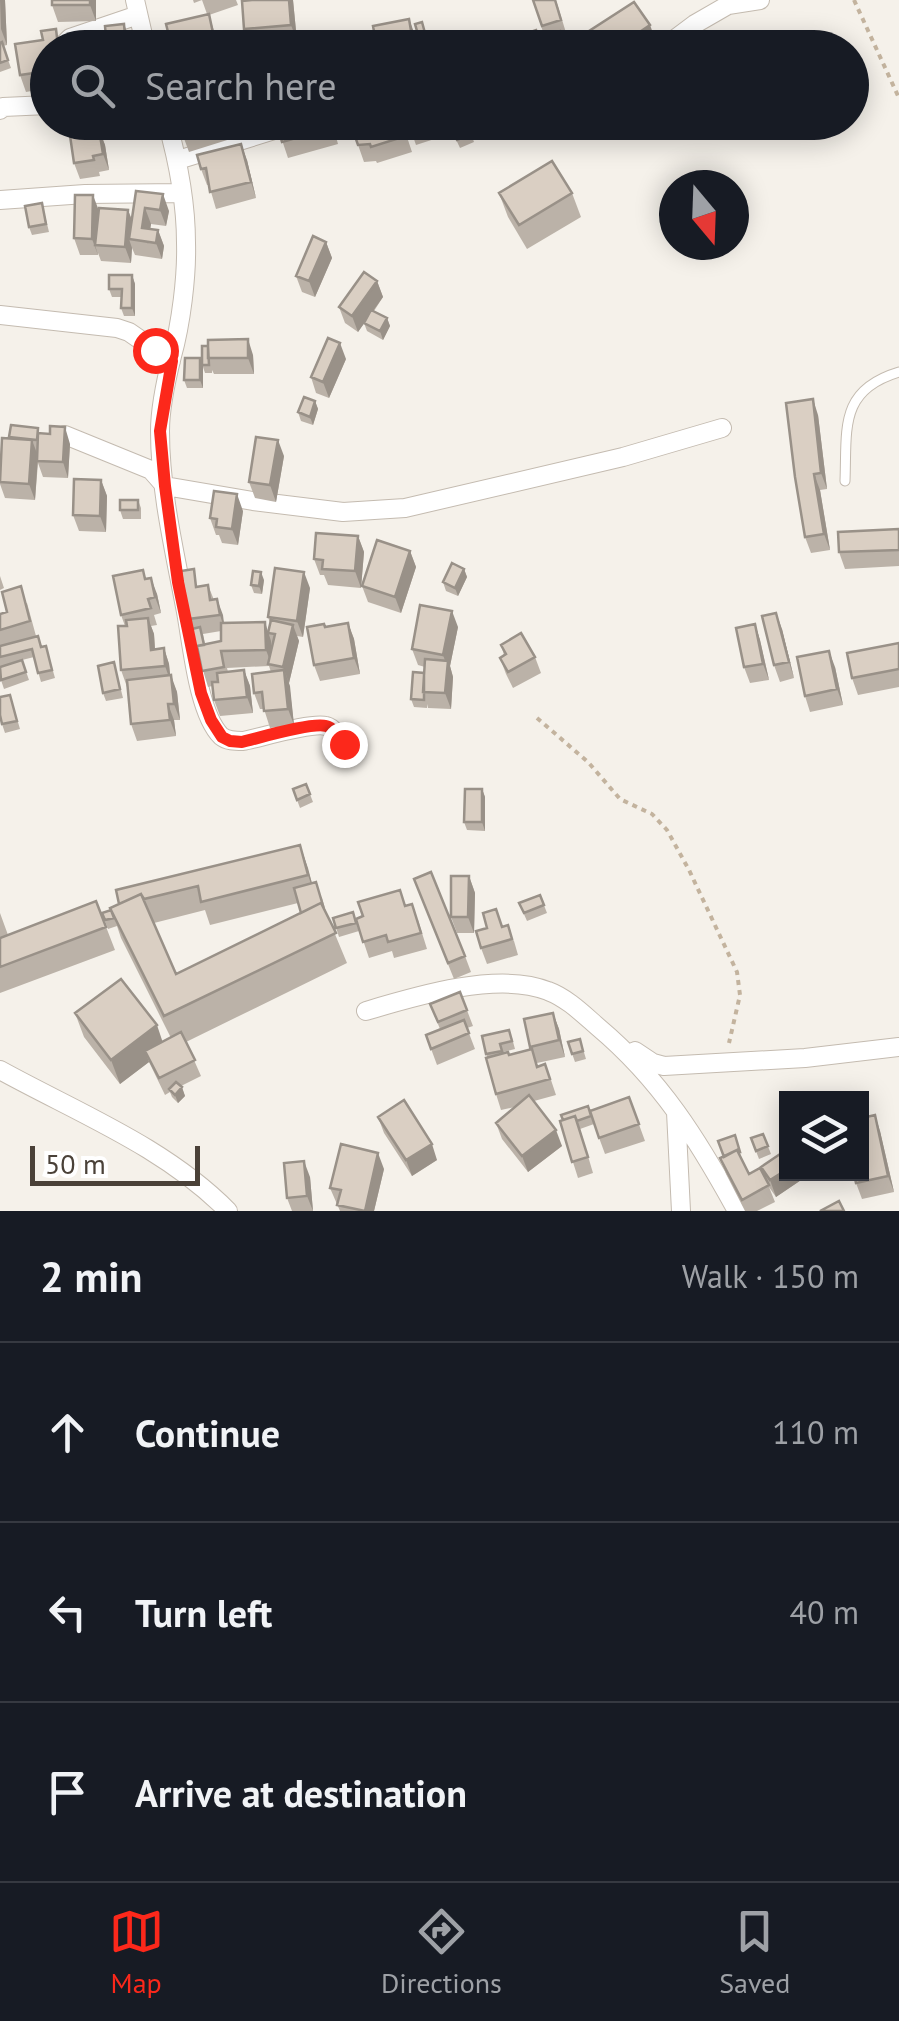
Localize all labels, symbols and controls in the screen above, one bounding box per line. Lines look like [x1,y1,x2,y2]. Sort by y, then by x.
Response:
search box [30,30,869,140]
icon: search [65,58,120,113]
text: Search here [145,61,337,110]
north arrow [659,170,749,260]
route start [133,328,179,374]
route end [322,722,368,768]
map controls [779,1091,869,1181]
button: layers [779,1091,869,1181]
scale bar [30,1141,200,1186]
text: 50 m [45,1145,106,1182]
text: 2 min [40,1249,142,1304]
text: Walk · 150 m [682,1255,859,1297]
icon: ahead [40,1405,95,1460]
text: Continue [135,1408,280,1457]
text: 110 m [772,1411,859,1453]
icon: left [40,1585,95,1640]
text: Turn left [135,1588,272,1637]
text: 40 m [790,1591,859,1633]
icon: arrive [40,1765,95,1820]
text: Arrive at destination [135,1768,467,1817]
tab: Map [109,1904,164,2001]
tab: Directions [381,1904,502,2001]
tab: Saved [719,1904,790,2001]

